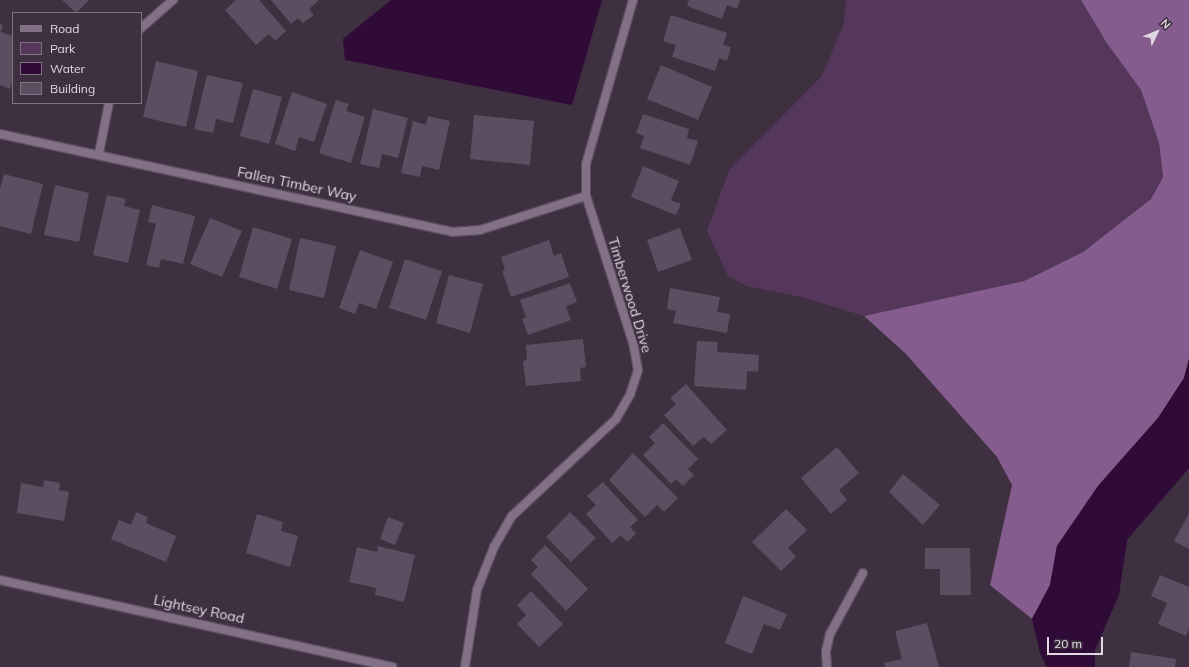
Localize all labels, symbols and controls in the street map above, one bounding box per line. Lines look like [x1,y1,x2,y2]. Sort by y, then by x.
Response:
legend [12,12,142,104]
north arrow [1137,12,1177,52]
text: N [1158,16,1174,32]
text: Road [50,21,79,36]
text: Park [50,41,75,56]
text: Water [50,61,85,76]
text: Building [50,81,95,96]
street label: Fallen Timber Way [236,163,358,205]
street label: Timberwood Drive [604,235,656,355]
street label: Lightsey Road [152,591,246,627]
scale bar [1049,629,1105,655]
text: 20 m [1054,636,1082,651]

